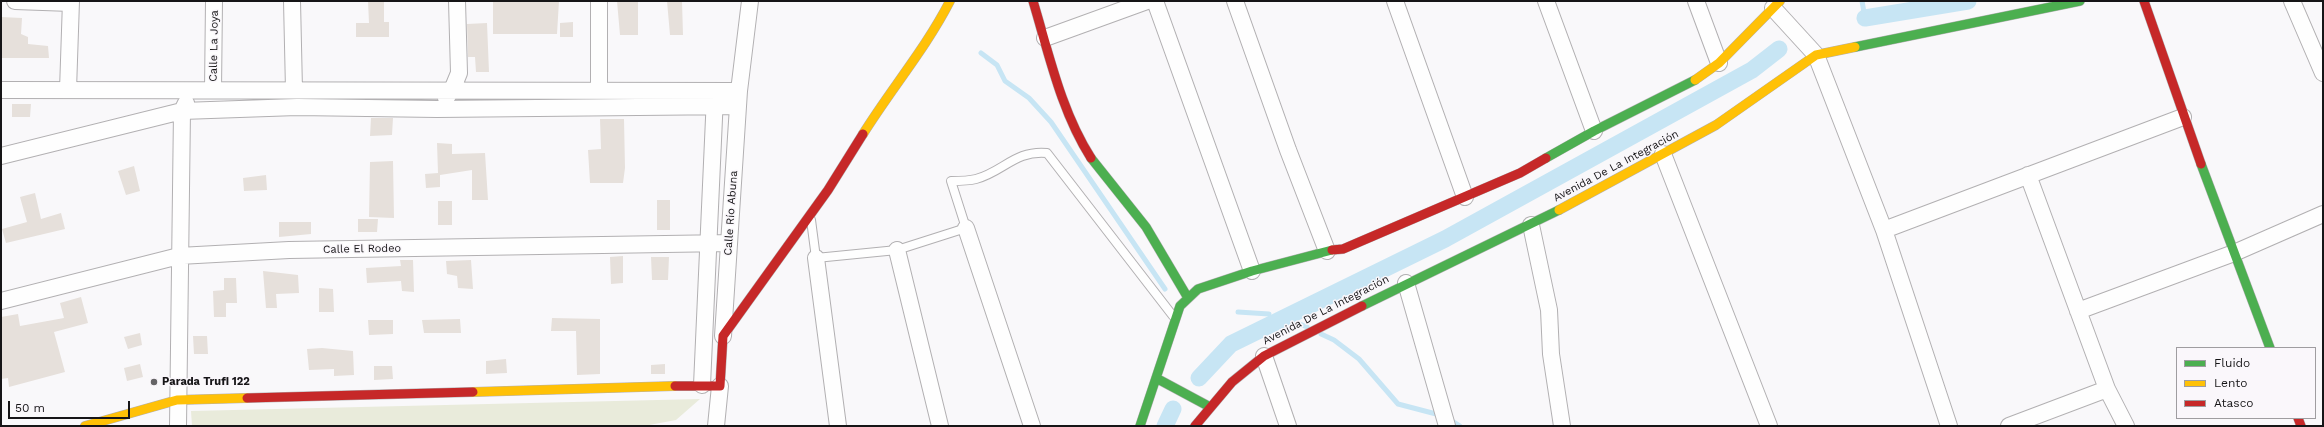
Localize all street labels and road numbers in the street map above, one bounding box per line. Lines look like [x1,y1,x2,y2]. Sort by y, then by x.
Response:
street label: Calle La Joya [207,10,221,82]
street label: Avenida De La Integración [1551,127,1681,205]
street label: Calle Río Abuna [721,170,741,256]
street label: Calle El Rodeo [323,242,401,256]
street label: Avenida De La Integración [1261,272,1391,348]

